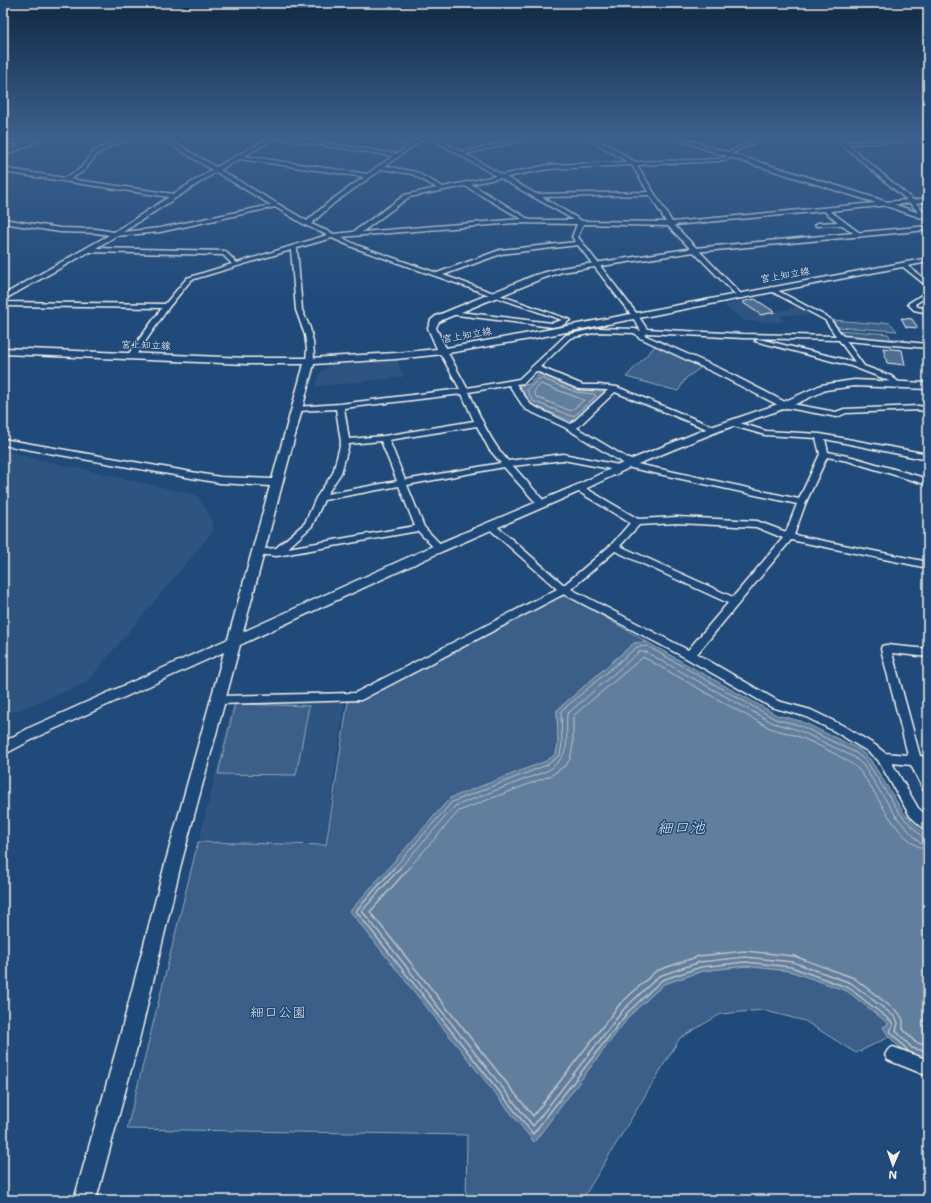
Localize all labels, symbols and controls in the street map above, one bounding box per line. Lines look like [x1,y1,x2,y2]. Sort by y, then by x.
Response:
street label: 宮上知立線 [759,264,811,286]
street label: 宮上知立線 [441,324,493,346]
street label: 宮上知立線 [121,338,171,352]
water label: 細口池 [657,817,706,838]
park label: 細口公園 [250,1003,306,1021]
north arrow [873,1145,913,1185]
text: N [888,1167,897,1182]

